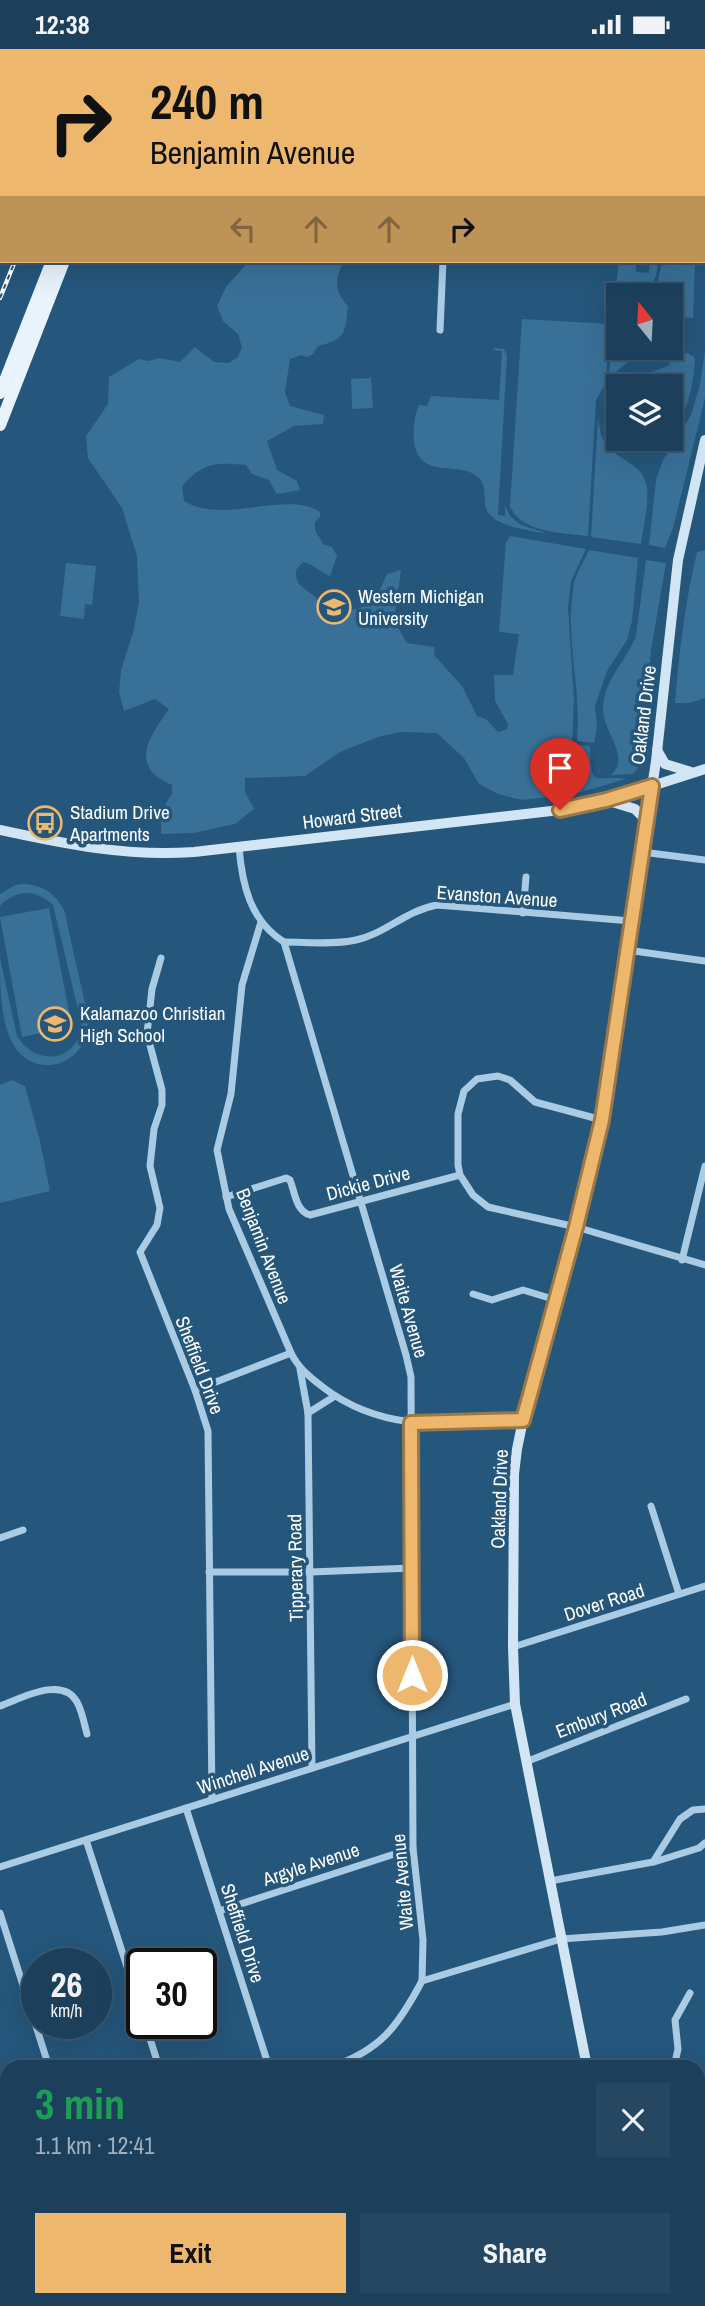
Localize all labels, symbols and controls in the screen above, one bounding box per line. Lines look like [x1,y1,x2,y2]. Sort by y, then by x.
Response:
text: 12:38 [35,7,90,42]
text: 240 m [150,68,264,134]
icon: right [35,77,126,168]
text: Benjamin Avenue [150,131,355,174]
icon: left [224,210,262,248]
icon: ahead [297,210,335,248]
icon: ahead [370,210,408,248]
icon: right [443,210,481,248]
north arrow [606,283,682,361]
map controls [606,283,683,451]
button: layers [606,374,683,451]
place label: Western Michigan University [358,583,484,631]
school or university icon: Western Michigan University [315,588,353,626]
street label: Oakland Drive [624,664,662,766]
pin [530,738,590,810]
icon: arrive [541,749,579,787]
street label: Howard Street [301,797,404,835]
place label: Stadium Drive Apartments [69,799,170,847]
bus stop icon: Stadium Drive Apartments [26,804,64,842]
street label: Evanston Avenue [436,879,558,913]
place label: Kalamazoo Christian High School [80,1000,225,1048]
school or university icon: Kalamazoo Christian High School [36,1005,74,1043]
street label: Dickie Drive [323,1159,413,1207]
street label: Benjamin Avenue [230,1184,298,1308]
street label: Waite Avenue [383,1261,435,1361]
street label: Sheffield Drive [169,1312,231,1418]
street label: Oakland Drive [484,1449,514,1549]
street label: Tipperary Road [281,1514,309,1622]
street label: Dover Road [560,1577,648,1627]
position arrow [375,1638,449,1712]
street label: Embury Road [552,1686,650,1744]
street label: Winchell Avenue [194,1740,312,1800]
street label: Waite Avenue [385,1833,419,1931]
street label: Argyle Avenue [258,1836,363,1892]
street label: Sheffield Drive [215,1880,271,1986]
speed limit sign: 30 [126,1948,217,2039]
text: 26 [51,1961,82,2008]
text: km/h [51,1998,83,2023]
text: 3 min [35,2076,125,2132]
button: close [596,2083,670,2157]
text: 1.1 km · 12:41 [35,2130,155,2161]
button: Exit [35,2213,346,2293]
button: Share [360,2213,670,2293]

